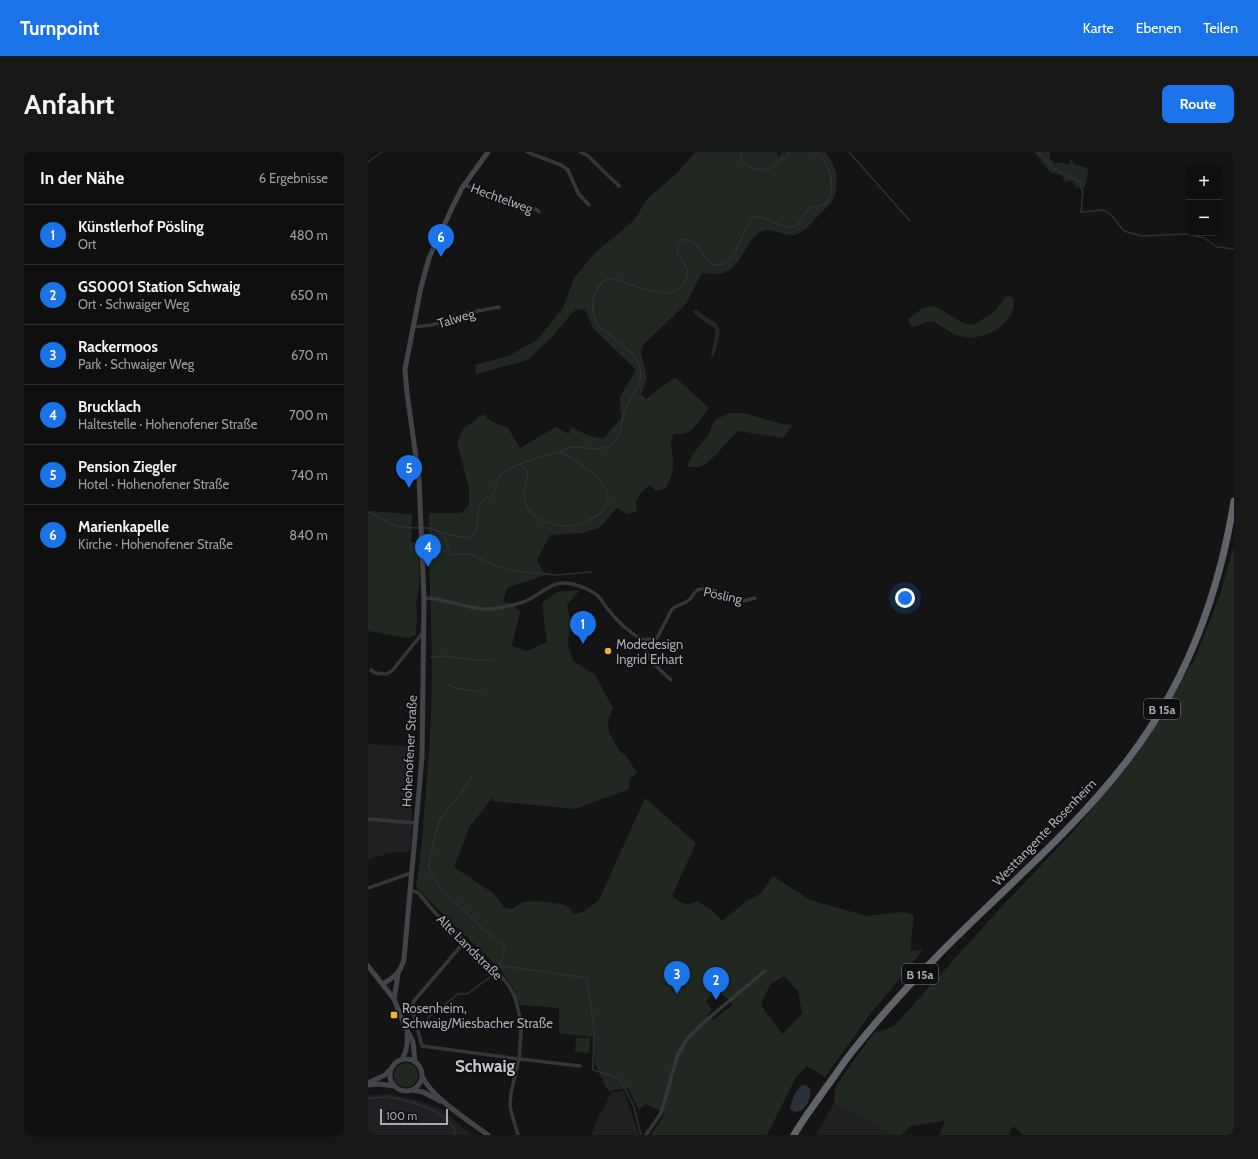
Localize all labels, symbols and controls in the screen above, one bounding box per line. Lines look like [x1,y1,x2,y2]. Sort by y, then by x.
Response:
text: Turnpoint [20,17,99,40]
text: Karte [1083,19,1114,37]
text: Ebenen [1136,19,1181,37]
text: Teilen [1203,19,1238,37]
button: Route [1162,85,1234,123]
text: Anfahrt [24,87,114,121]
map controls [1186,164,1222,236]
button: + [1186,164,1222,200]
text: In der Nähe [40,168,124,188]
text: 6 Ergebnisse [259,170,328,186]
street label: Hechtelweg [469,179,536,217]
button: − [1186,200,1222,236]
text: Künstlerhof Pösling [78,218,204,236]
pin: 6 [428,224,454,257]
text: 1 [51,227,55,243]
text: 480 m [289,227,328,243]
text: Ort [78,236,96,252]
text: GS0001 Station Schwaig [78,278,240,296]
text: 2 [50,287,56,303]
text: 650 m [290,287,328,303]
text: Ort · Schwaiger Weg [78,296,189,312]
street label: Talweg [436,305,477,331]
text: Rackermoos [78,338,158,356]
text: 3 [49,347,57,363]
text: 670 m [291,347,328,363]
text: Park · Schwaiger Weg [78,356,194,372]
text: Brucklach [78,398,141,416]
text: 4 [49,407,57,423]
text: 700 m [289,407,328,423]
text: Haltestelle · Hohenofener Straße [78,416,257,432]
pin: 5 [396,455,422,488]
text: Pension Ziegler [78,458,176,476]
text: 5 [50,467,56,483]
text: 740 m [291,467,328,483]
text: Hotel · Hohenofener Straße [78,476,229,492]
text: Marienkapelle [78,518,169,536]
text: 6 [49,527,57,543]
text: 840 m [289,527,328,543]
pin: 4 [415,534,441,567]
text: Kirche · Hohenofener Straße [78,536,233,552]
street label: Pösling [702,583,744,607]
your location [895,588,915,608]
pin: 1 [570,611,596,644]
place label: Modedesign Ingrid Erhart [616,636,684,667]
marker: Modedesign Ingrid Erhart [603,646,613,656]
street label: Hohenofener Straße [398,694,420,807]
road number: B 15a [1144,699,1180,719]
street label: Westtangente Rosenheim [989,775,1099,889]
street label: Alte Landstraße [434,911,506,983]
pin: 3 [664,961,690,994]
road number: B 15a [902,964,938,984]
pin: 2 [703,967,729,1000]
place label: Rosenheim, Schwaig/Miesbacher Straße [402,1000,553,1031]
marker: Rosenheim, Schwaig/Miesbacher Straße [389,1010,399,1020]
district label: Schwaig [455,1056,516,1076]
scale bar [380,1107,448,1126]
text: 100 m [386,1109,417,1123]

